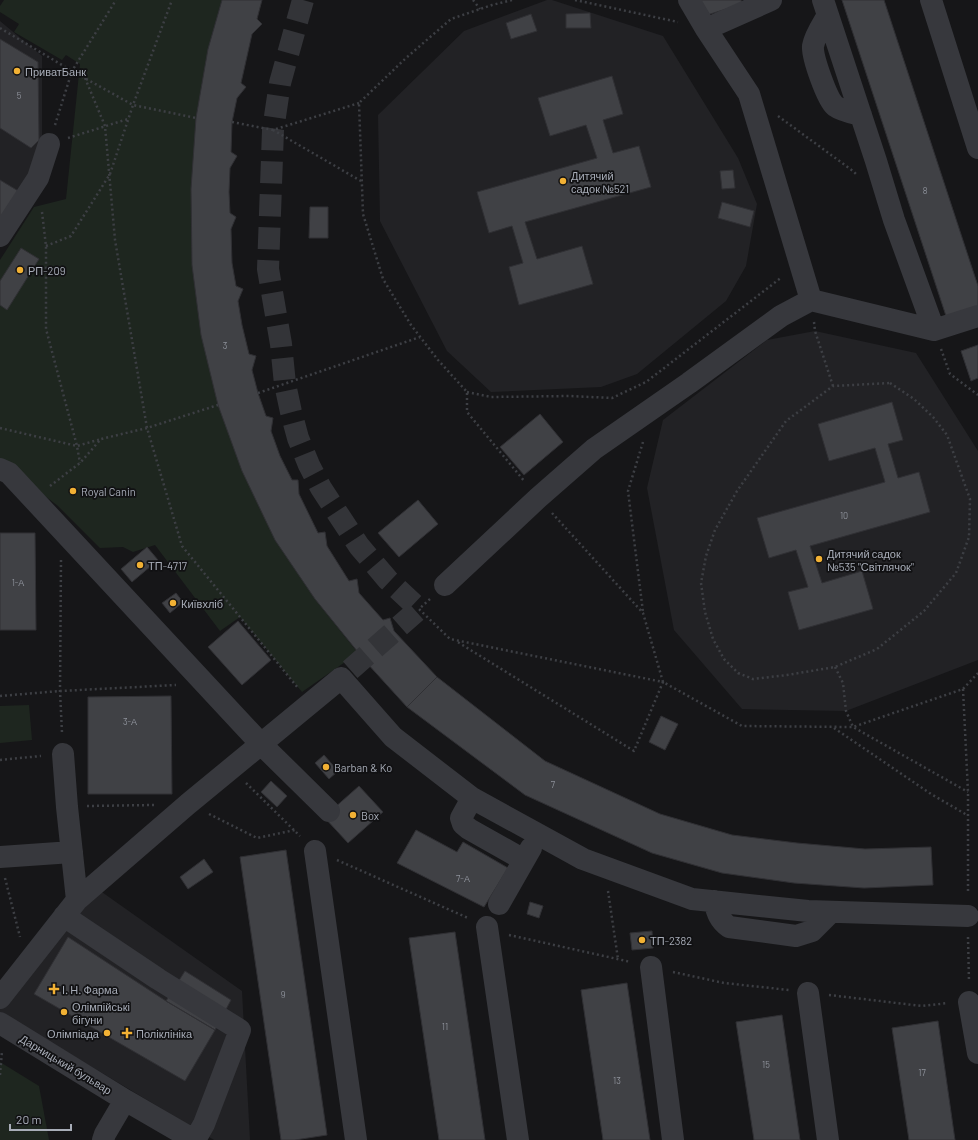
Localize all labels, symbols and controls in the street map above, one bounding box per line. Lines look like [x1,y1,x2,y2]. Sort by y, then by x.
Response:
place label: ПриватБанк [25,65,86,78]
marker: ПриватБанк [12,66,22,76]
house number: 5 [17,90,22,101]
place label: Дитячий садок №521 [571,169,629,195]
marker: Дитячий садок №521 [558,176,568,186]
house number: 8 [923,185,928,196]
place label: РП-209 [28,264,66,277]
marker: РП-209 [15,265,25,275]
house number: 3 [223,340,228,351]
place label: Royal Canin [81,485,136,498]
marker: Royal Canin [68,486,78,496]
house number: 10 [840,510,848,521]
place label: Дитячий садок №535 "Світлячок" [827,547,914,573]
marker: Дитячий садок №535 "Світлячок" [814,554,824,564]
place label: ТП-4717 [148,559,187,572]
marker: ТП-4717 [135,560,145,570]
house number: 1-А [12,577,24,588]
place label: Київхліб [181,597,223,610]
marker: Київхліб [168,598,178,608]
house number: 3-А [123,716,137,727]
place label: Barban & Ko [334,761,392,774]
marker: Barban & Ko [321,762,331,772]
house number: 7 [551,779,556,790]
place label: Box [361,809,379,822]
marker: Box [348,810,358,820]
house number: 7-А [456,873,470,884]
place label: ТП-2382 [650,934,692,947]
marker: ТП-2382 [637,935,647,945]
place label: І. Н. Фарма [62,983,119,996]
marker: І. Н. Фарма [49,984,59,994]
house number: 9 [281,989,286,1000]
place label: Олімпійські бігуни [72,1000,130,1026]
marker: Олімпійські бігуни [59,1007,69,1017]
house number: 11 [442,1021,448,1032]
place label: Олімпіада [47,1027,100,1040]
marker: Поліклініка [121,1027,133,1039]
place label: Поліклініка [136,1027,193,1040]
marker: Олімпіада [102,1028,112,1038]
street label: Дарницький бульвар [18,1031,114,1097]
house number: 15 [762,1059,770,1070]
house number: 17 [918,1067,926,1078]
house number: 13 [613,1075,621,1086]
scale bar [10,1106,71,1132]
text: 20 m [16,1112,42,1126]

